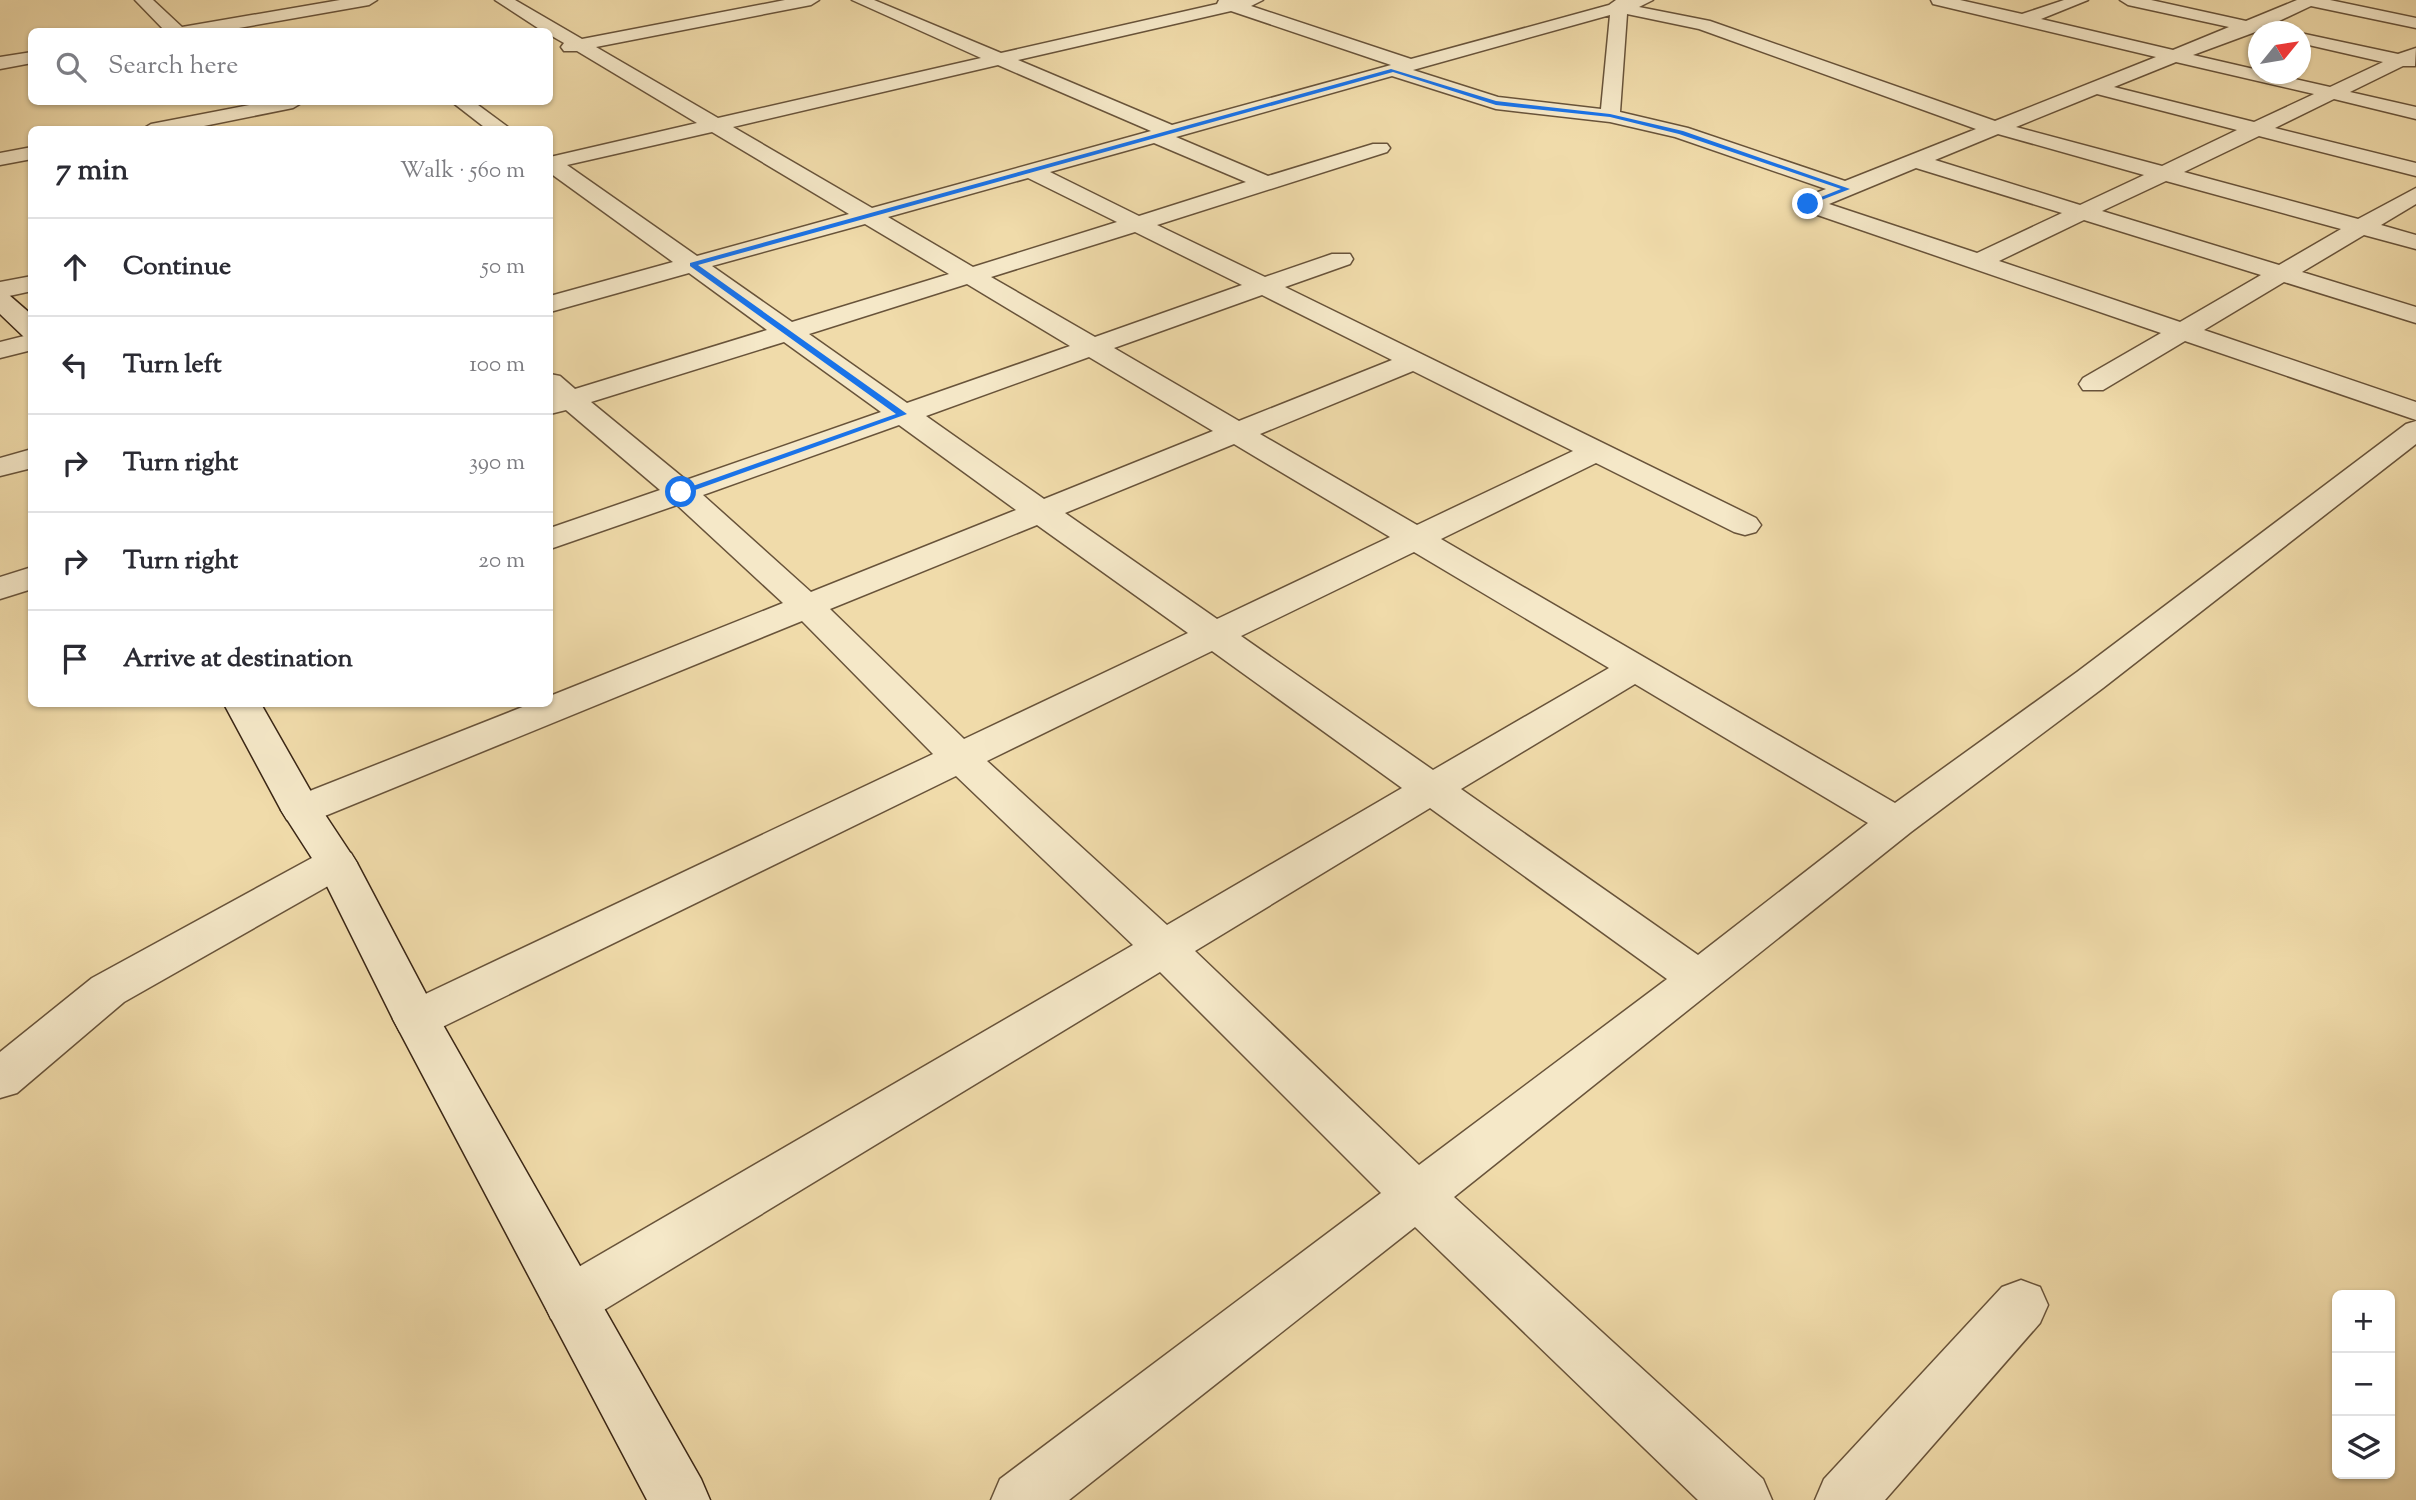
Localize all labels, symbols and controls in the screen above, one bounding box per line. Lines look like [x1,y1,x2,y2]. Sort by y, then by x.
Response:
north arrow [2248,21,2311,84]
search box [28,28,553,105]
icon: search [52,48,90,86]
text: Search here [108,48,238,85]
text: 7 min [56,150,128,193]
text: Walk · 560 m [400,155,525,188]
route end [1792,188,1823,219]
icon: ahead [56,248,94,286]
text: Continue [123,249,231,286]
text: 50 m [481,251,525,284]
icon: left [56,346,94,384]
text: Turn left [123,347,222,384]
text: 100 m [469,349,525,382]
icon: right [56,444,94,482]
text: Turn right [123,445,238,482]
text: 390 m [469,447,525,480]
route start [665,476,696,507]
icon: right [56,542,94,580]
text: Turn right [123,543,238,580]
text: 20 m [478,545,525,578]
icon: arrive [56,640,94,678]
text: Arrive at destination [123,641,353,678]
map controls [2332,1290,2395,1479]
button: + [2332,1290,2395,1353]
button: − [2332,1353,2395,1416]
button: layers [2332,1416,2395,1479]

